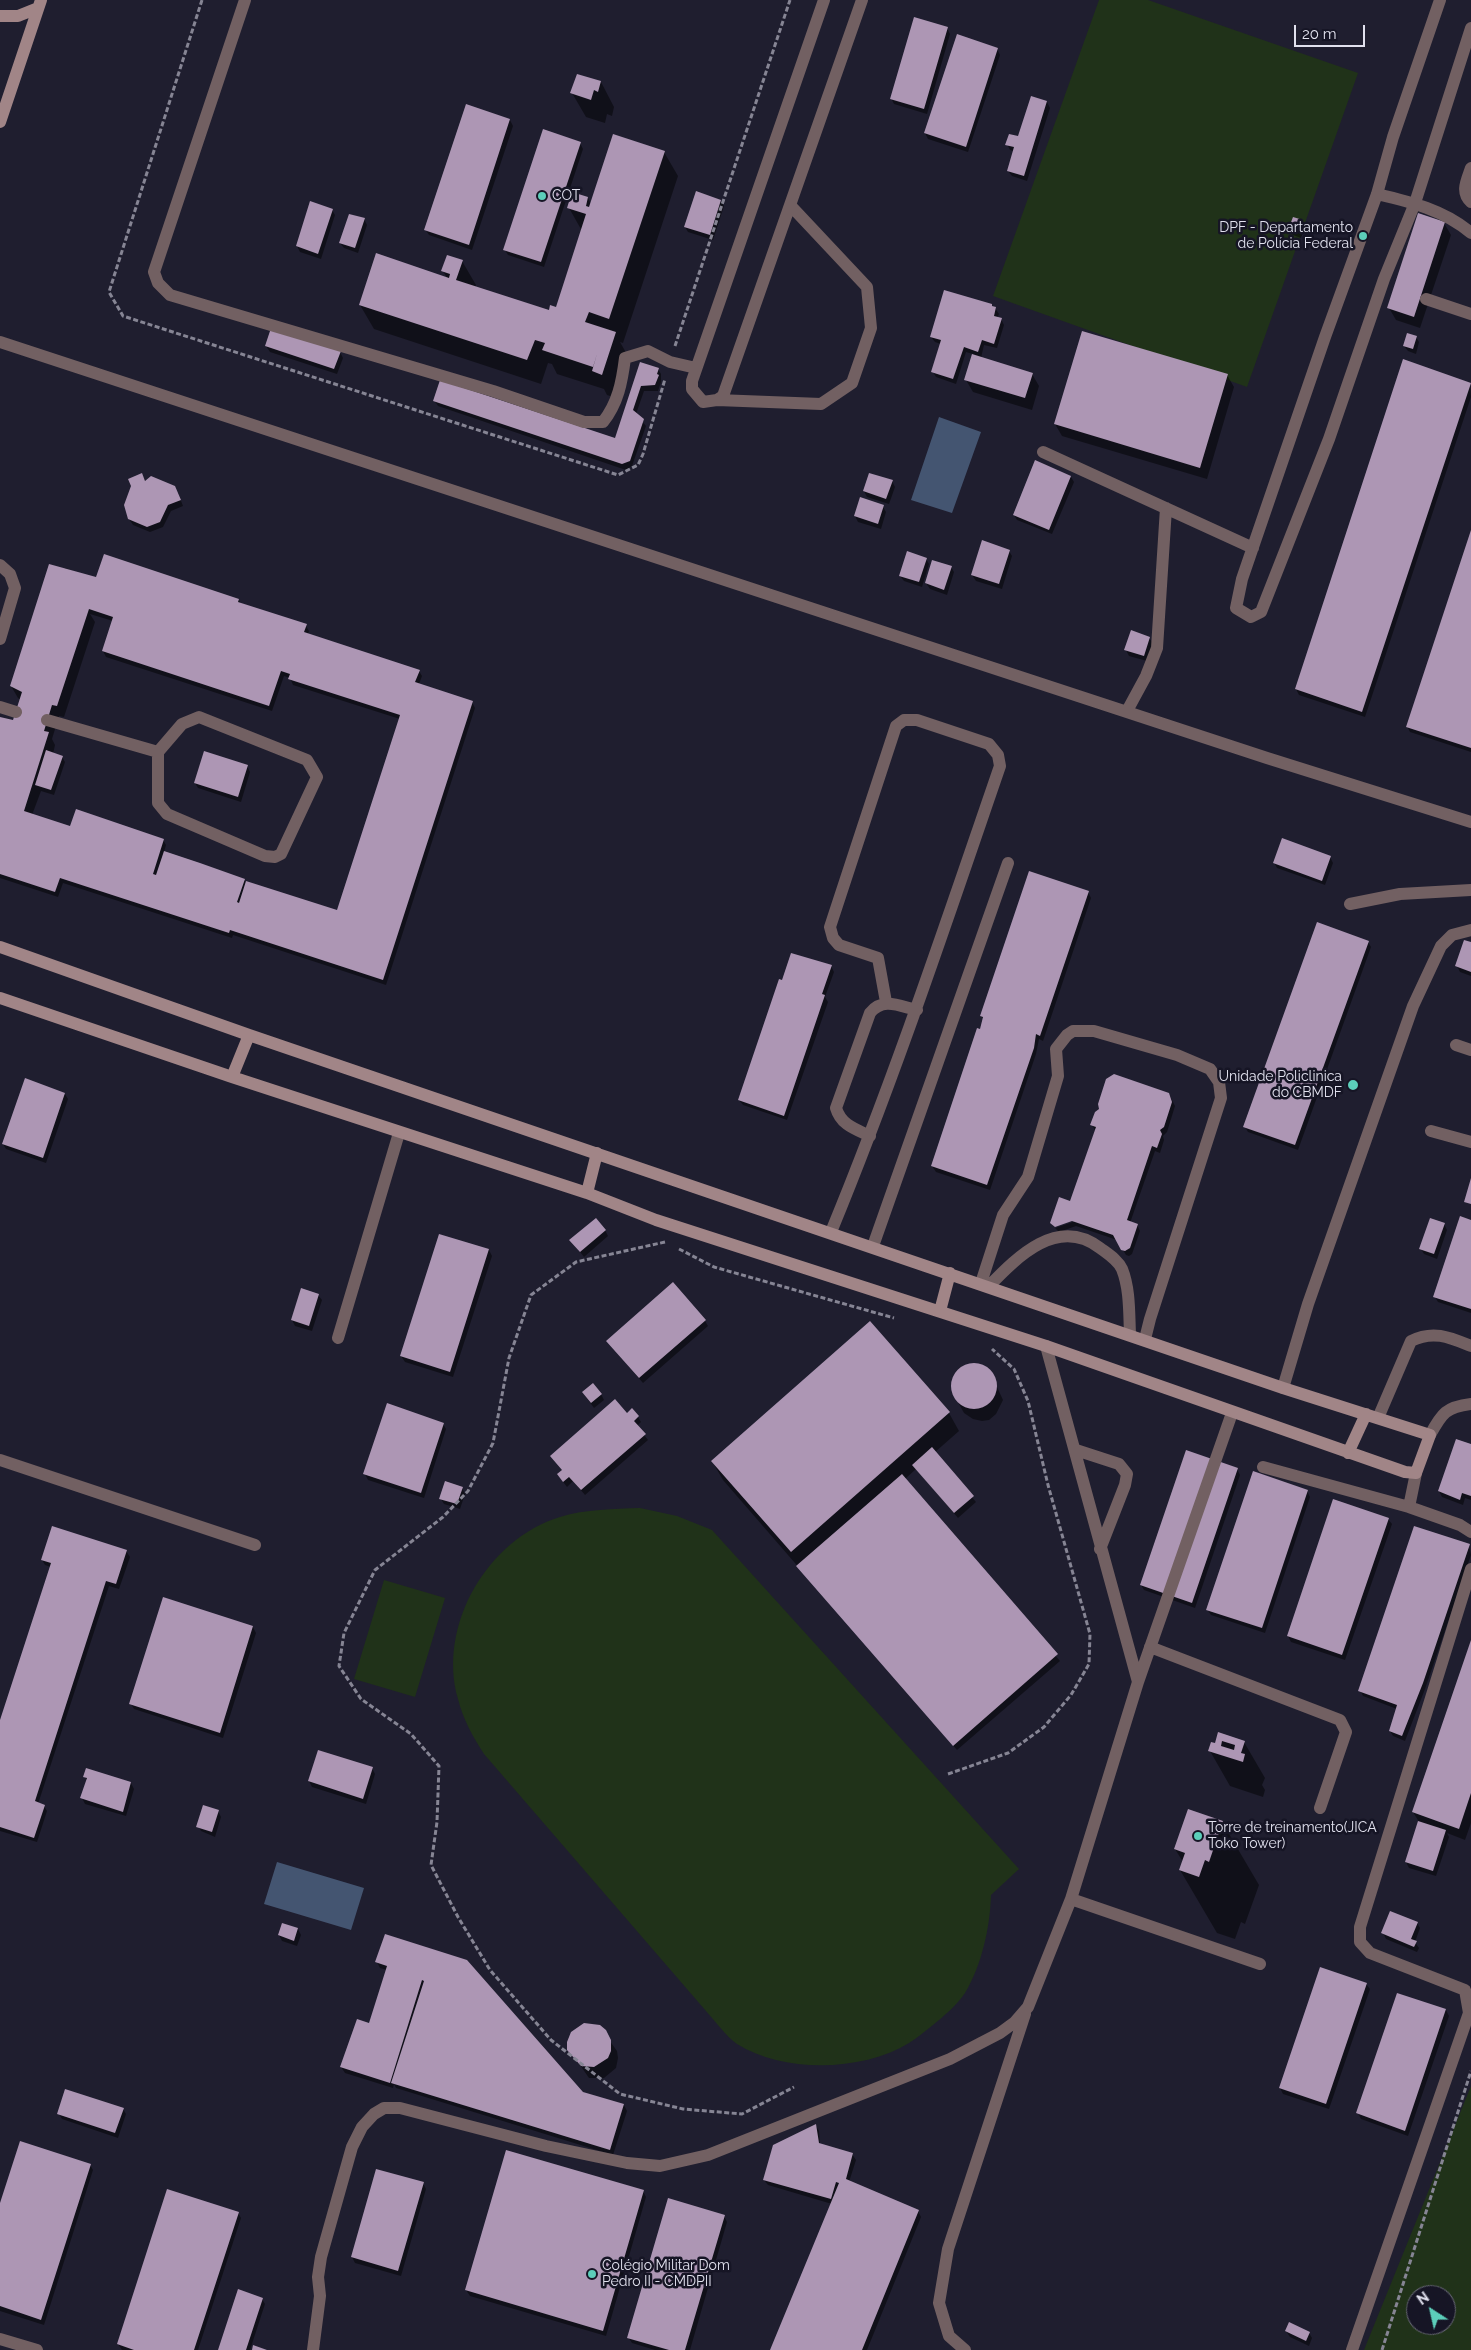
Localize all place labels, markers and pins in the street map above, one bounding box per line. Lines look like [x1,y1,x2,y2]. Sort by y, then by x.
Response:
place label: COT [552,188,580,204]
marker: COT [536,190,548,202]
place label: DPF - Departamento de Polícia Federal [1219,220,1353,252]
marker: DPF - Departamento de Polícia Federal [1357,230,1369,242]
place label: Unidade Policlinica do CBMDF [1219,1069,1342,1102]
marker: Unidade Policlinica do CBMDF [1346,1078,1360,1092]
place label: Torre de treinamento(JICA Toko Tower) [1208,1820,1377,1852]
marker: Torre de treinamento(JICA Toko Tower) [1192,1830,1204,1842]
place label: Colégio Militar Dom Pedro II - CMDPII [602,2258,730,2290]
marker: Colégio Militar Dom Pedro II - CMDPII [586,2268,598,2280]

